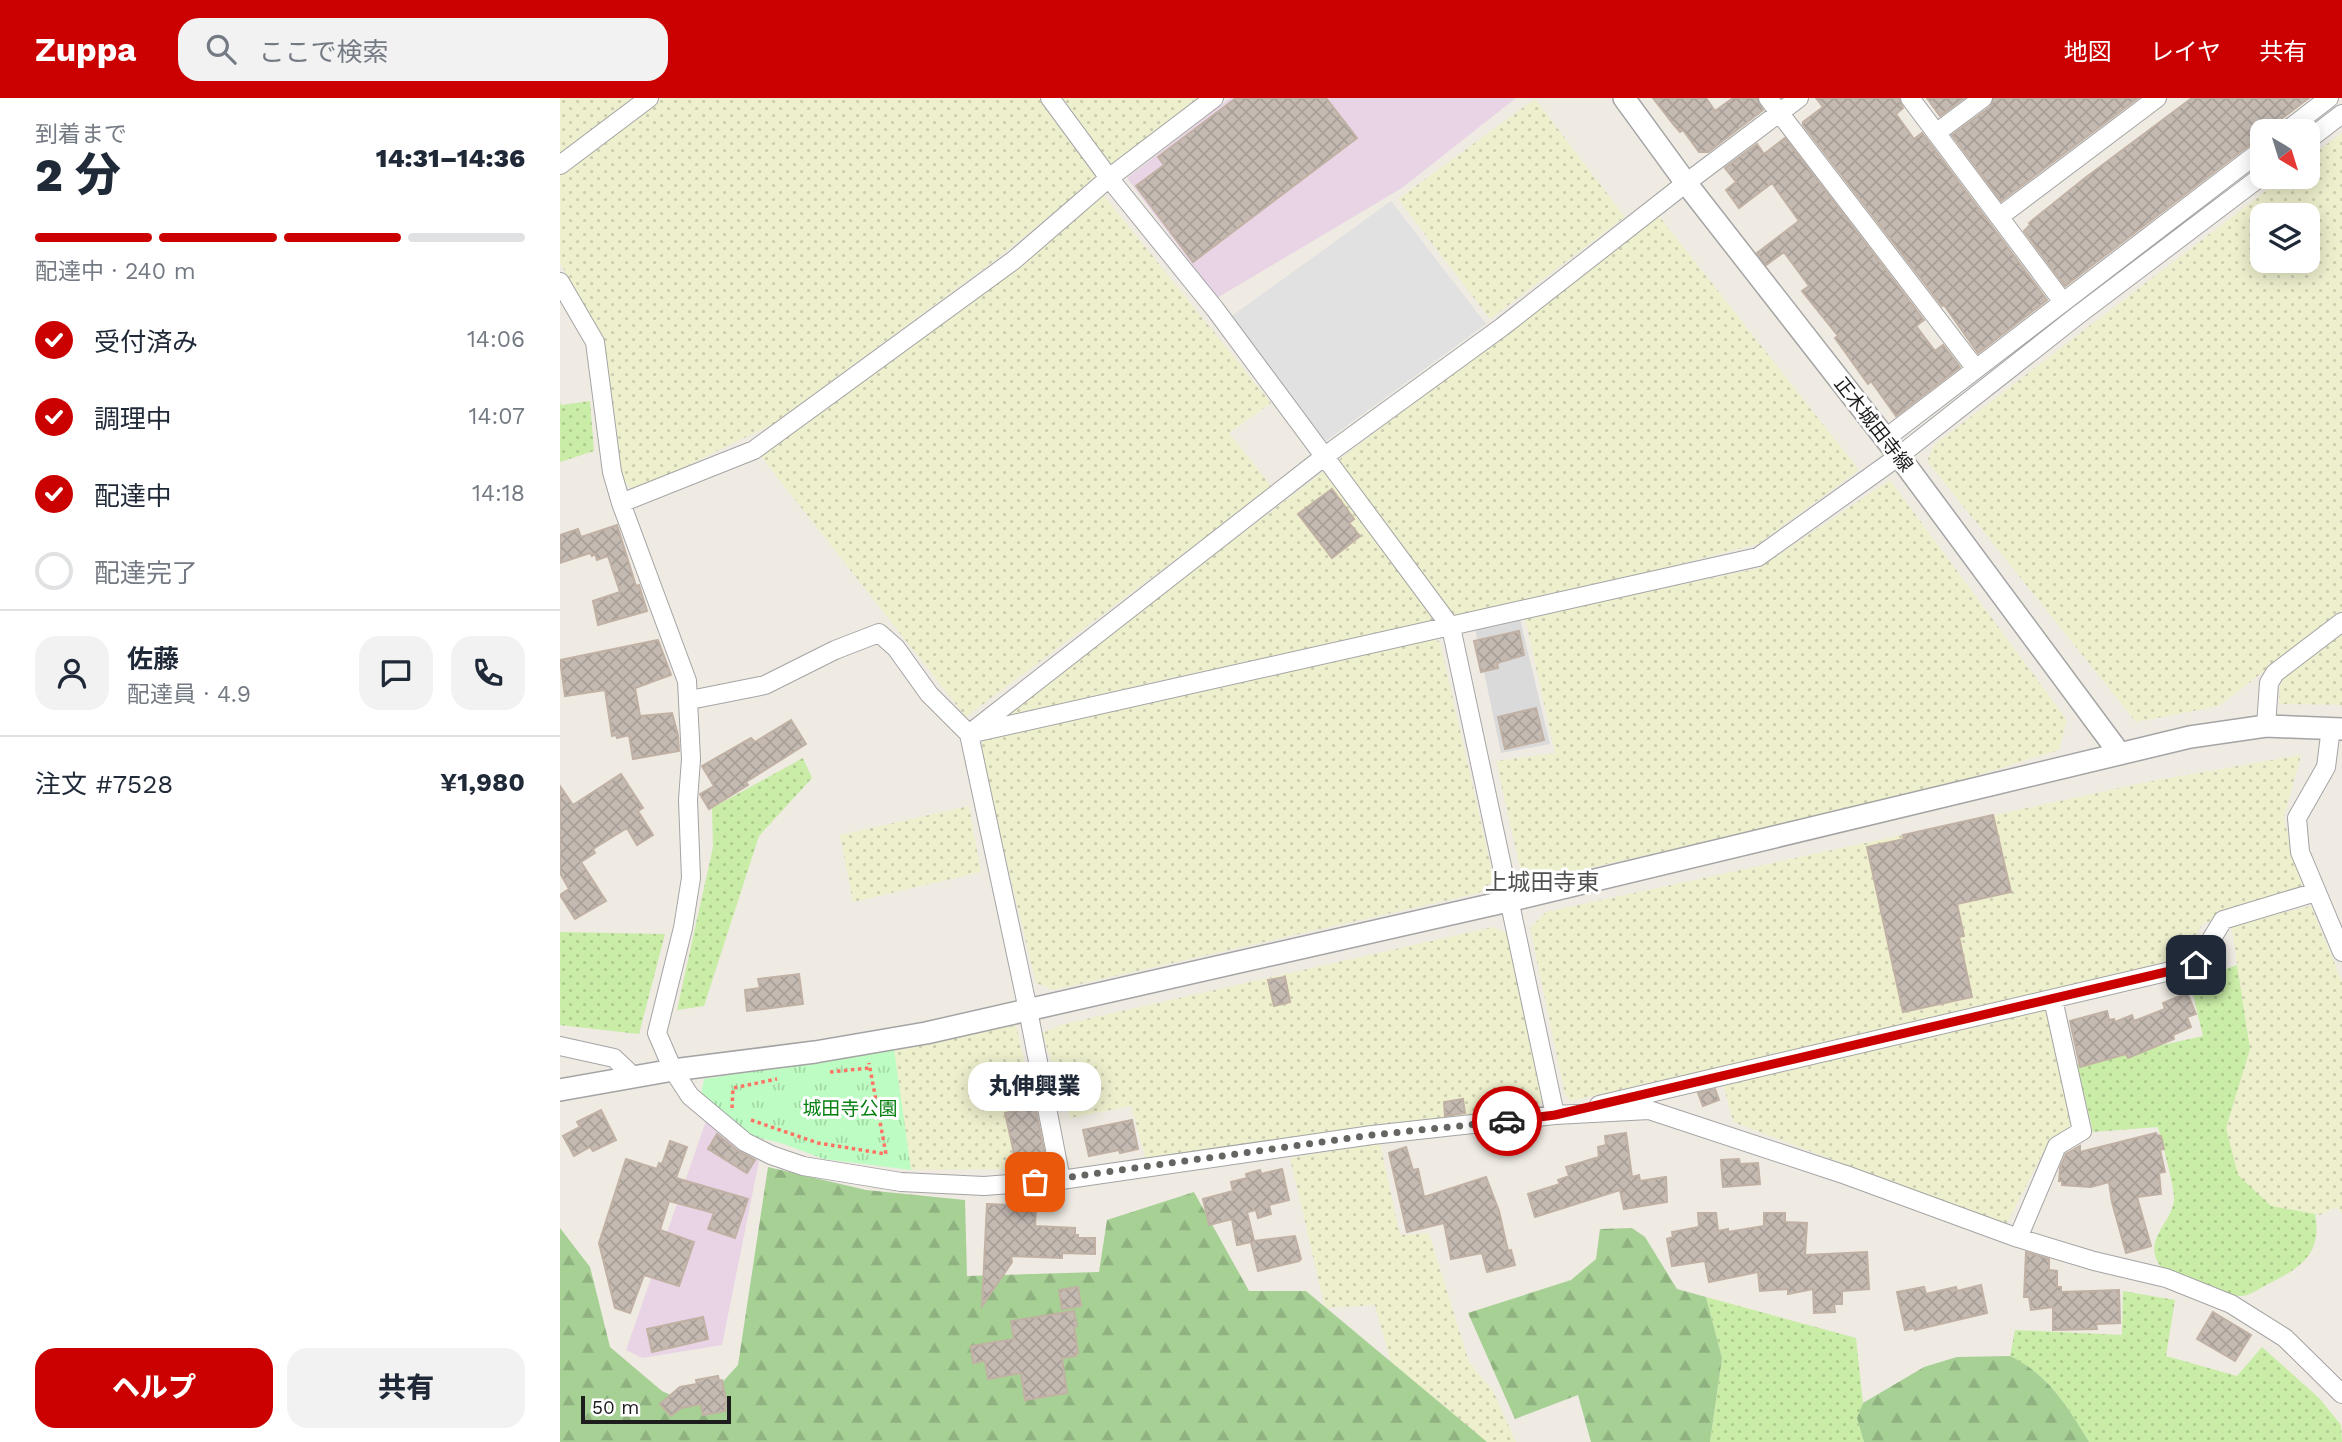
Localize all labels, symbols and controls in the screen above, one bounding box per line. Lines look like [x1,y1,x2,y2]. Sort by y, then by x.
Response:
search box [178,18,668,81]
text: Zuppa [35,30,136,69]
icon: search [202,30,240,68]
text: ここで検索 [258,37,388,67]
text: 地図 [2064,38,2112,66]
text: レイヤ [2150,38,2221,66]
text: 共有 [2259,38,2307,66]
north arrow [2250,119,2320,189]
map controls [2250,119,2320,273]
text: 到着まで [35,121,127,148]
text: 14:31–14:36 [376,143,525,173]
text: 2 分 [35,148,121,202]
button: layers [2250,203,2320,273]
text: 配達中 · 240 m [35,258,196,285]
icon: check [35,321,73,359]
text: 14:06 [467,326,525,353]
text: 受付済み [94,327,198,357]
street label: 正木城田寺線 [1829,372,1918,476]
icon: check [35,398,73,436]
text: 14:07 [468,403,525,430]
text: 調理中 [94,404,172,434]
icon: check [35,475,73,513]
text: 14:18 [472,480,525,507]
text: 配達中 [94,481,172,511]
text: 配達完了 [94,558,198,588]
button: person [35,636,109,710]
button: chat [359,636,433,710]
button: phone [451,636,525,710]
text: 佐藤 [127,644,179,674]
text: 配達員 · 4.9 [127,681,251,708]
text: ¥1,980 [440,767,525,797]
text: 注文 #7528 [35,769,173,799]
district label: 上城田寺東 [1485,869,1600,896]
pin [2166,935,2226,995]
icon: home [2177,946,2215,984]
callout: 丸伸興業 [968,1063,1102,1112]
text: 丸伸興業 [989,1073,1081,1100]
courier [1472,1086,1542,1156]
park label: 城田寺公園 [802,1097,898,1120]
icon: car [1488,1102,1526,1140]
pin [1005,1152,1065,1212]
icon: bag [1016,1163,1054,1201]
button: ヘルプ [35,1348,273,1428]
button: 共有 [287,1348,525,1428]
scale bar [581,1393,732,1425]
text: 50 m [592,1396,639,1419]

